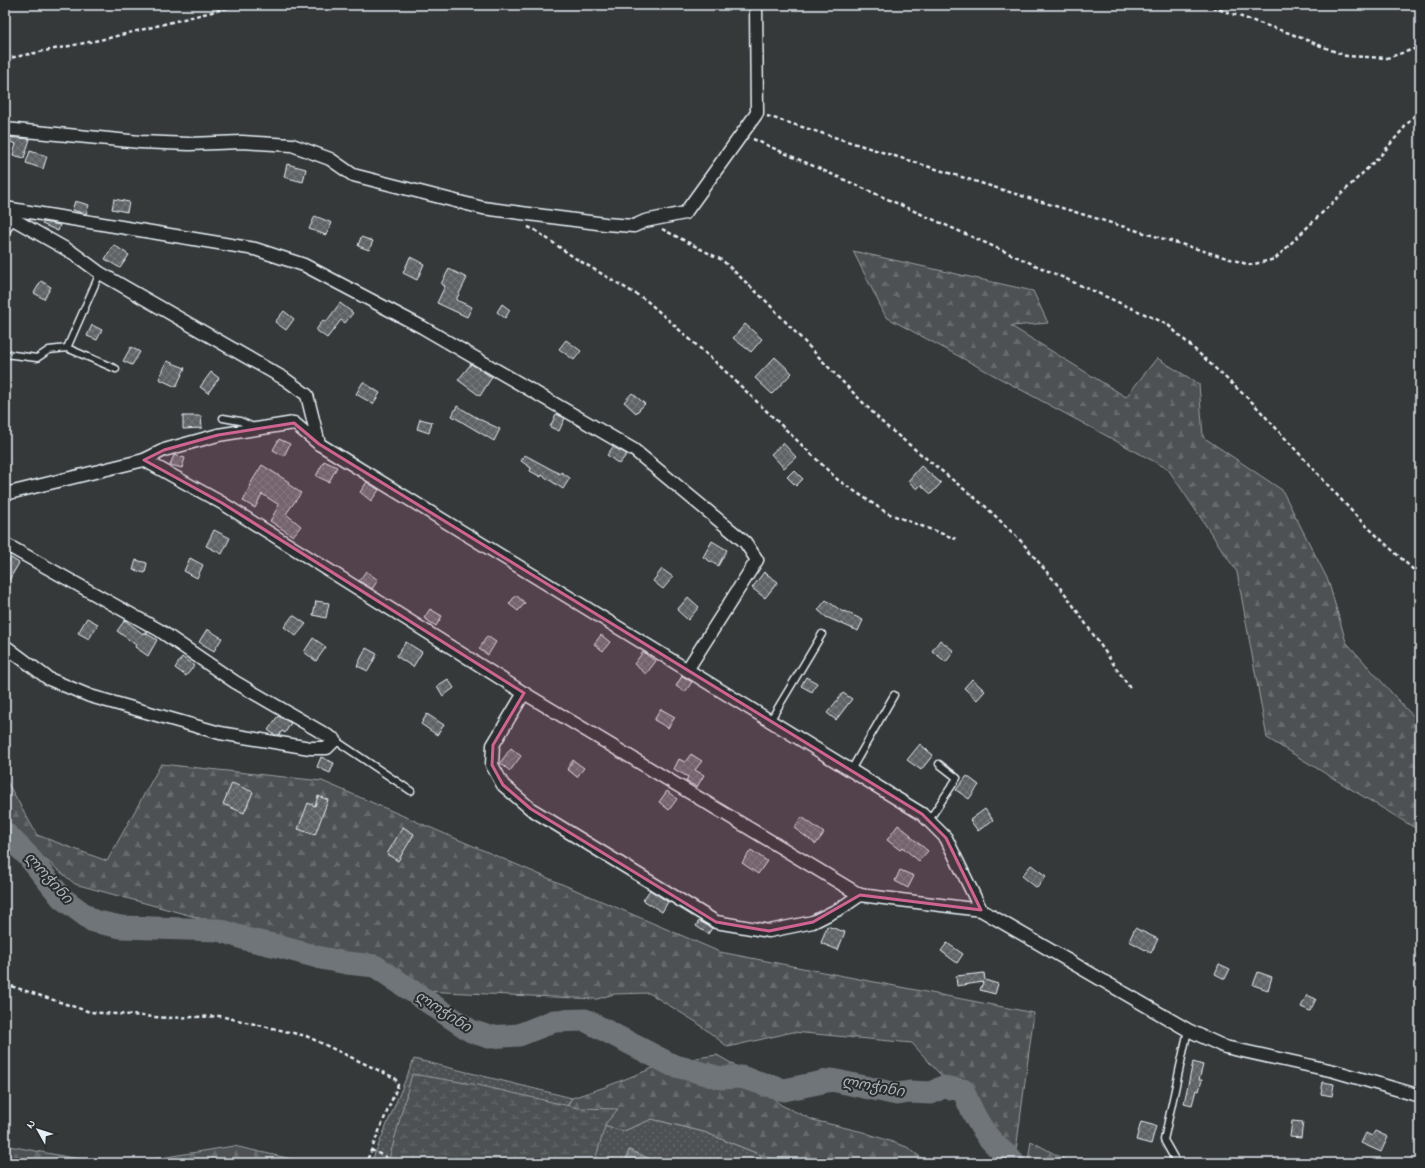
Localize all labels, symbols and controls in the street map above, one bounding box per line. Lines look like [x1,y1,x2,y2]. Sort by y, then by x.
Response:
water label: ლოჭინი [19,847,78,910]
water label: ლოჭინი [411,986,477,1039]
water label: ლოჭინი [840,1071,907,1104]
north arrow [18,1110,58,1150]
text: N [22,1116,40,1132]

